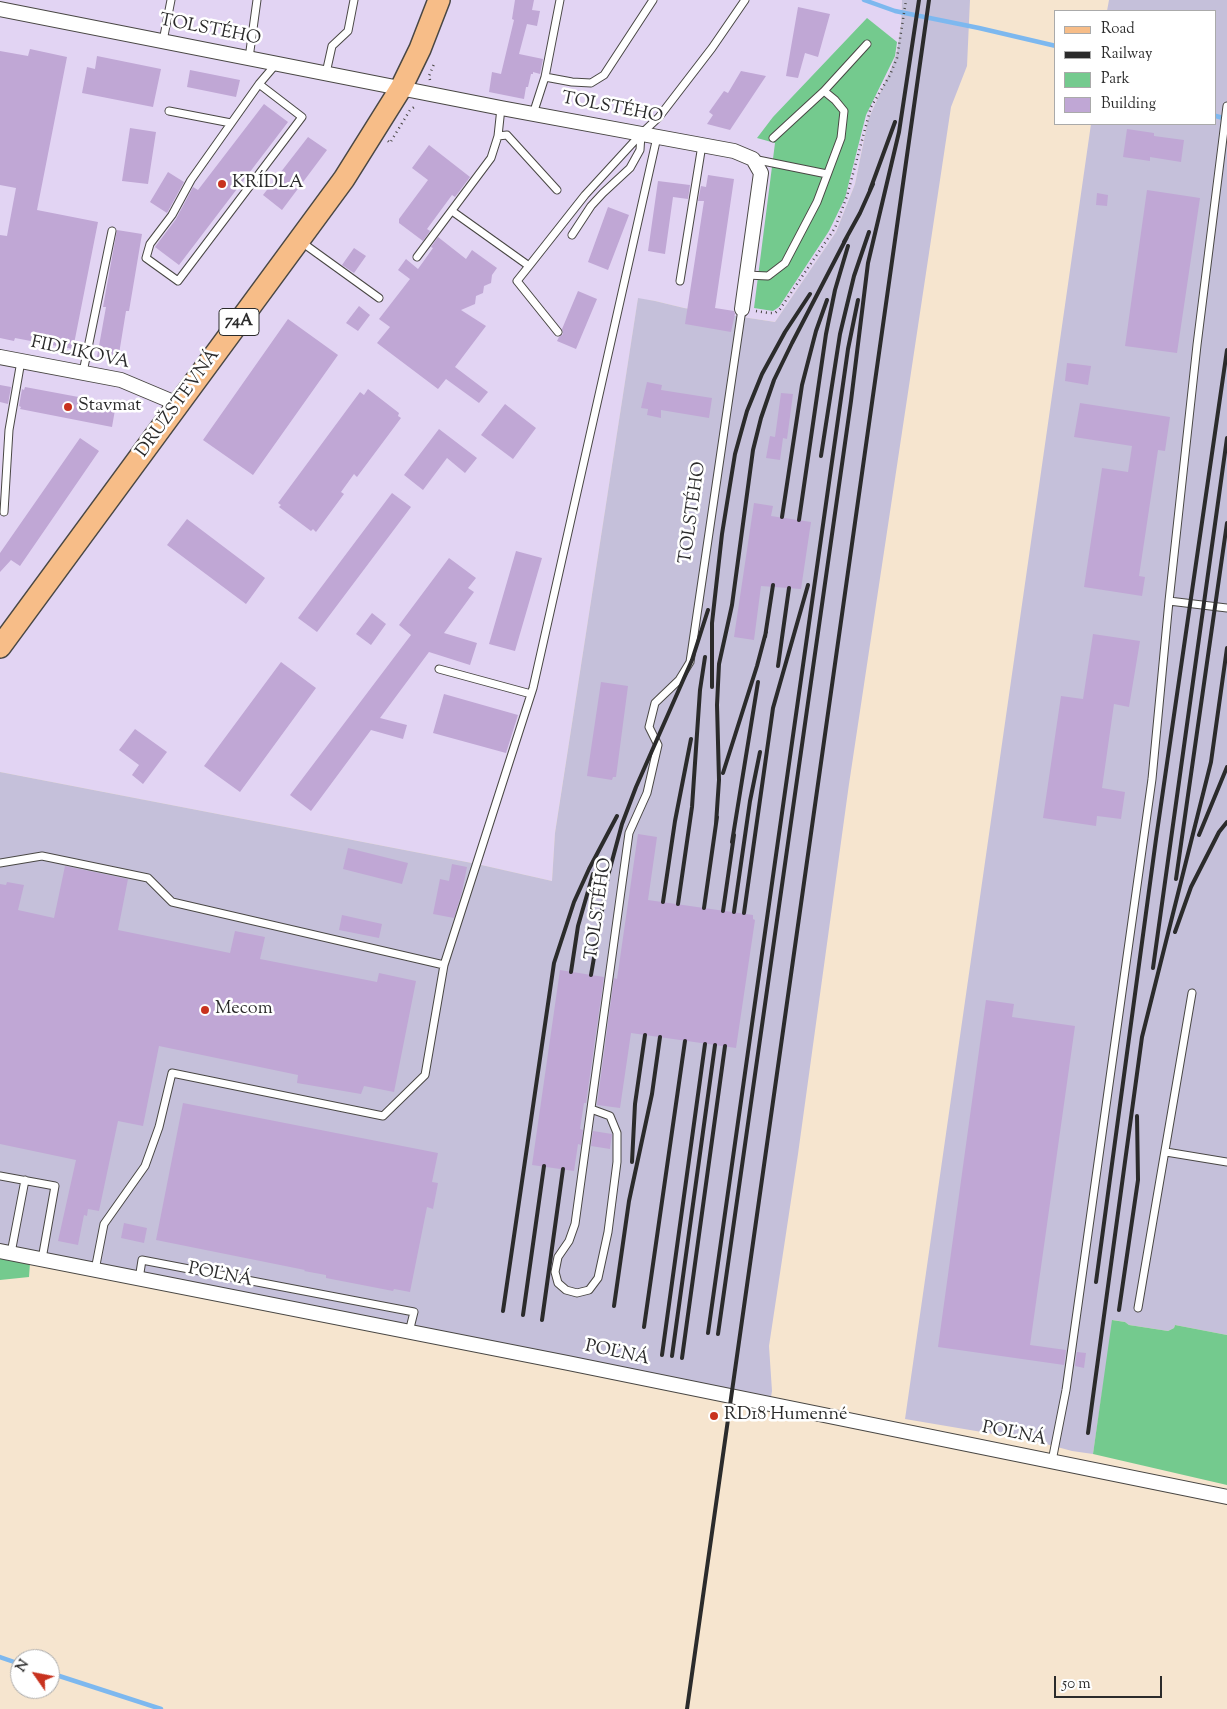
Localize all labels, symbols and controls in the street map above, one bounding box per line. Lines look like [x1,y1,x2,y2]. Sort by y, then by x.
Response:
legend [1054,10,1217,125]
street label: TOLSTÉHO [158,11,262,51]
text: Road [1101,19,1135,40]
text: Railway [1101,44,1152,65]
text: Park [1101,69,1130,90]
street label: TOLSTÉHO [560,89,664,129]
text: Building [1101,94,1156,115]
place label: KRÍDLA [232,173,304,195]
marker: KRÍDLA [216,178,228,190]
road number: 74A [219,308,259,336]
street label: FIDLIKOVA [29,333,131,375]
street label: DRUŽSTEVNÁ [133,346,225,462]
place label: Stavmat [78,396,142,418]
marker: Stavmat [62,401,74,413]
street label: TOLSTÉHO [676,461,712,565]
street label: TOLSTÉHO [582,857,618,961]
place label: Mecom [215,999,273,1021]
marker: Mecom [199,1004,211,1016]
street label: POĽNÁ [186,1259,254,1293]
street label: POĽNÁ [583,1337,651,1371]
place label: RD18 Humenné [724,1405,847,1427]
marker: RD18 Humenné [708,1410,720,1422]
street label: POĽNÁ [980,1418,1048,1452]
north arrow [10,1649,60,1699]
text: N [12,1656,35,1677]
scale bar [1057,1666,1164,1698]
text: 50 m [1062,1674,1091,1695]

